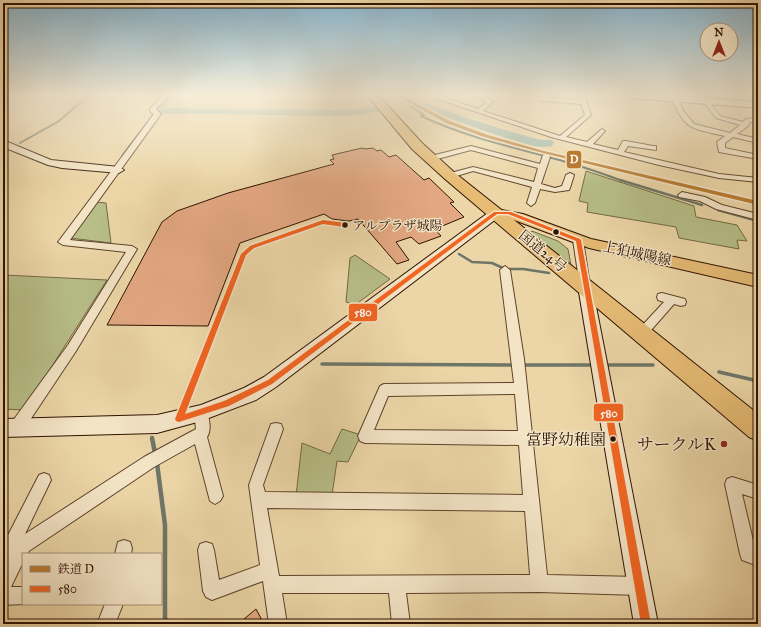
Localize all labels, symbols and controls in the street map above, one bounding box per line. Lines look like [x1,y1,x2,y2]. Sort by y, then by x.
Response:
north arrow [699,22,739,62]
text: N [714,26,724,39]
line badge: D [566,150,582,169]
text: D [570,153,579,166]
place label: アルプラザ城陽 [352,218,442,234]
marker: アルプラザ城陽 [340,220,350,230]
street label: 国道24号 [515,227,570,276]
unlabelled marker [551,227,561,237]
street label: 上狛城陽線 [601,238,673,269]
line badge: 580 [348,303,378,322]
text: 580 [354,306,372,319]
line badge: 580 [593,403,624,422]
text: 580 [600,407,618,420]
place label: 富野幼稚園 [526,430,606,449]
marker: 富野幼稚園 [608,434,618,444]
place label: サークルK [636,434,717,455]
marker: サークルK [719,439,729,449]
legend [22,553,162,605]
text: 鉄道 D [57,562,94,576]
text: 580 [58,582,77,596]

